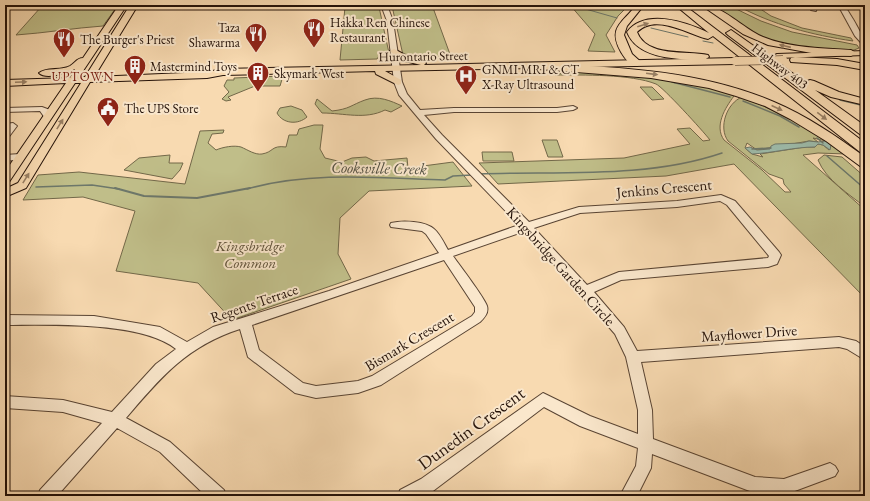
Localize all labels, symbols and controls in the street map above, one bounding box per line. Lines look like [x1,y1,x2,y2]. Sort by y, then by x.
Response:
place label: Hakka Ren Chinese Restaurant [330,14,430,46]
restaurant icon: Hakka Ren Chinese Restaurant [301,16,327,49]
place label: Taza Shawarma [189,19,241,51]
restaurant icon: Taza Shawarma [243,21,269,54]
one-way arrow [638,22,650,28]
restaurant icon: The Burger's Priest [51,26,77,59]
place label: The Burger's Priest [80,31,174,48]
street label: Highway 403 [748,39,812,93]
one-way arrow [778,42,791,48]
street label: Hurontario Street [378,47,468,65]
building icon: Mastermind Toys [122,53,148,86]
place label: Mastermind Toys [150,58,237,75]
building icon: Skymark West [245,60,271,93]
place label: GNMI MRI & CT X-Ray Ultrasound [481,61,579,93]
hospital icon: GNMI MRI & CT X-Ray Ultrasound [453,63,479,96]
place label: Skymark West [274,65,344,82]
district label: UPTOWN [52,68,114,85]
one-way arrow [646,71,658,77]
one-way arrow [15,79,27,86]
public building icon: The UPS Store [95,95,121,128]
place label: The UPS Store [124,100,198,117]
one-way arrow [771,105,783,111]
one-way arrow [817,112,828,120]
one-way arrow [56,118,63,130]
water label: Cooksville Creek [331,157,428,179]
one-way arrow [22,173,30,183]
street label: Jenkins Crescent [613,174,713,202]
street label: Kingsbridge Garden Circle [503,203,620,330]
park label: Kingsbridge Common [215,236,285,272]
street label: Regents Terrace [208,279,300,327]
street label: Bismark Crescent [361,307,457,375]
street label: Mayflower Drive [700,320,798,346]
street label: Dunedin Crescent [413,381,529,475]

